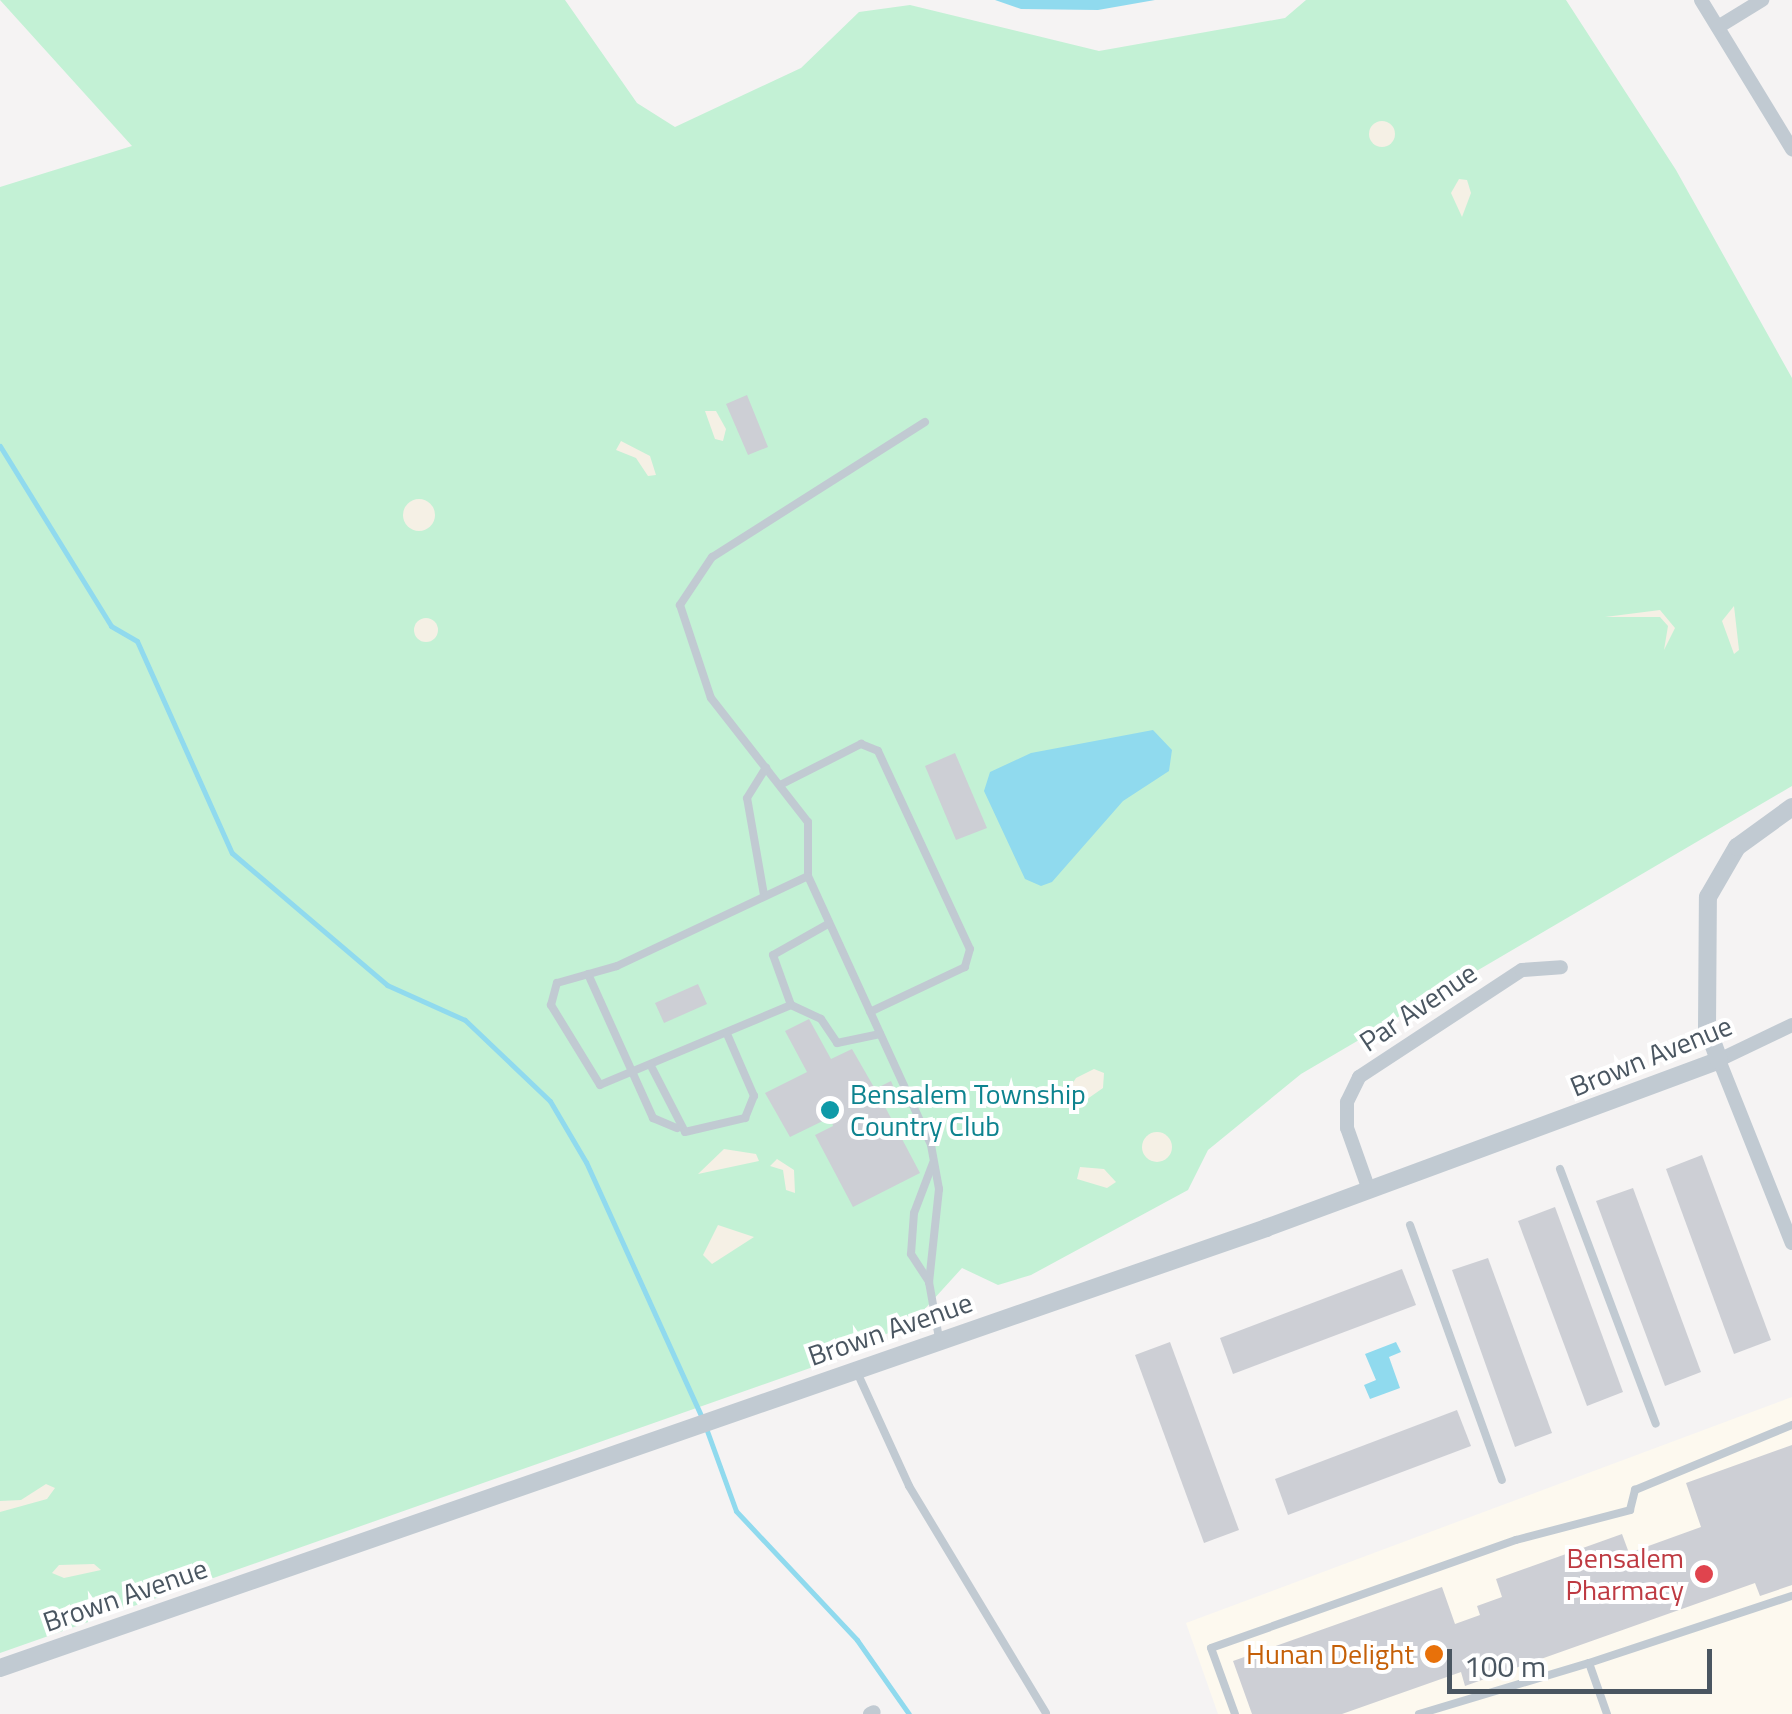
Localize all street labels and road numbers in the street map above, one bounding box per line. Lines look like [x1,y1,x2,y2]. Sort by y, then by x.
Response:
street label: Par Avenue [1353,956,1483,1058]
street label: Brown Avenue [1565,1008,1737,1104]
street label: Brown Avenue [803,1285,977,1373]
street label: Brown Avenue [38,1551,212,1639]

